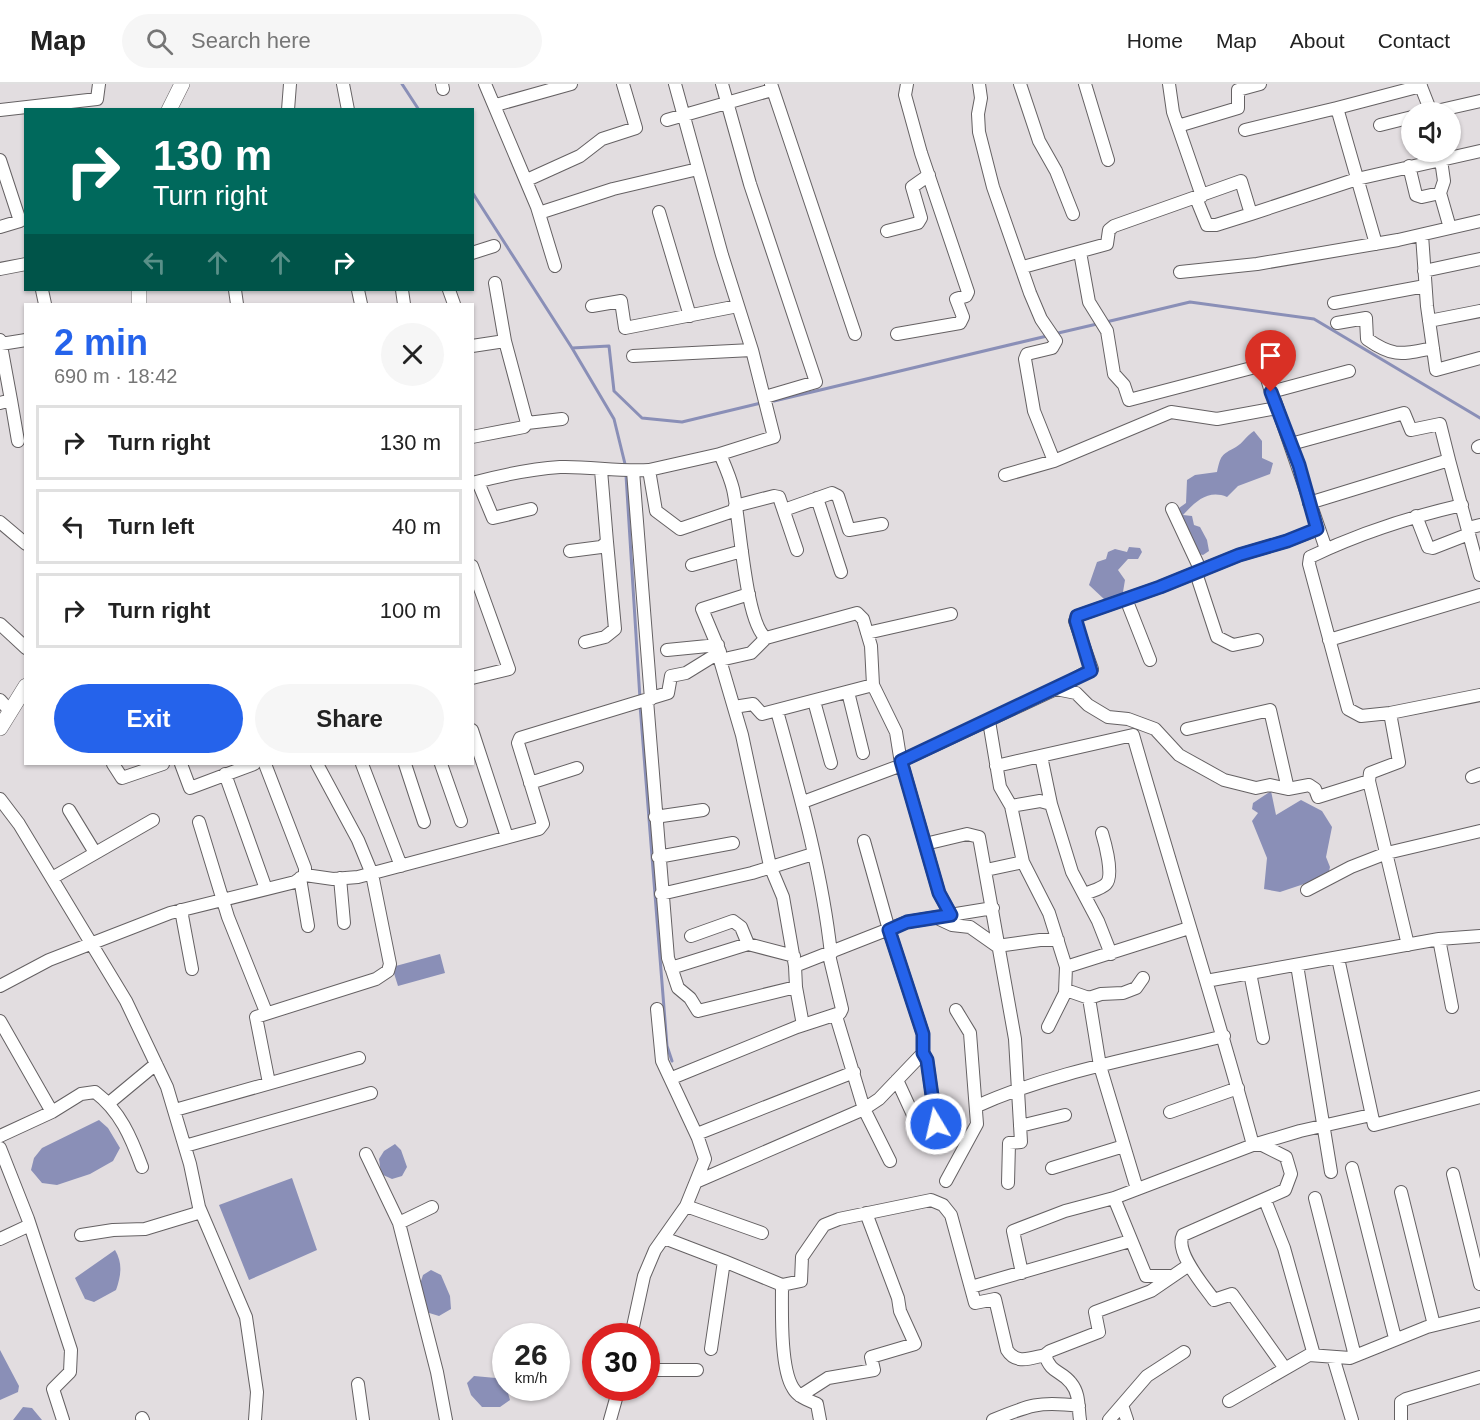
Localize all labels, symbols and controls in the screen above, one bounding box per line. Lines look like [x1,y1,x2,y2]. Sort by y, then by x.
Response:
search box [122,14,542,68]
text: Map [30,25,86,56]
icon: search [143,25,176,58]
text: Search here [191,28,311,53]
text: Home [1127,29,1183,52]
text: Map [1216,29,1257,52]
text: About [1290,29,1345,52]
text: Contact [1378,29,1450,52]
map controls [1401,102,1461,162]
button: sound [1401,102,1461,162]
icon: right [54,132,132,210]
text: 130 m [153,132,272,179]
text: Turn right [153,181,268,211]
icon: left [138,246,171,279]
icon: ahead [201,246,234,279]
icon: ahead [264,246,297,279]
icon: right [327,246,360,279]
text: 2 min [54,322,148,363]
button: close [381,323,444,386]
pin [1245,330,1296,392]
icon: arrive [1254,339,1287,372]
text: 690 m · 18:42 [54,365,177,387]
icon: right [57,426,90,459]
text: Turn right [108,430,210,455]
text: 130 m [380,430,441,455]
icon: left [57,510,90,543]
text: Turn left [108,514,194,539]
text: 40 m [392,514,441,539]
icon: right [57,594,90,627]
text: Turn right [108,598,210,623]
text: 100 m [380,598,441,623]
button: Exit [54,684,243,753]
button: Share [255,684,444,753]
position arrow [904,1092,968,1156]
speed limit sign: 30 [582,1323,660,1401]
text: 26 [514,1338,548,1371]
text: km/h [515,1369,547,1386]

